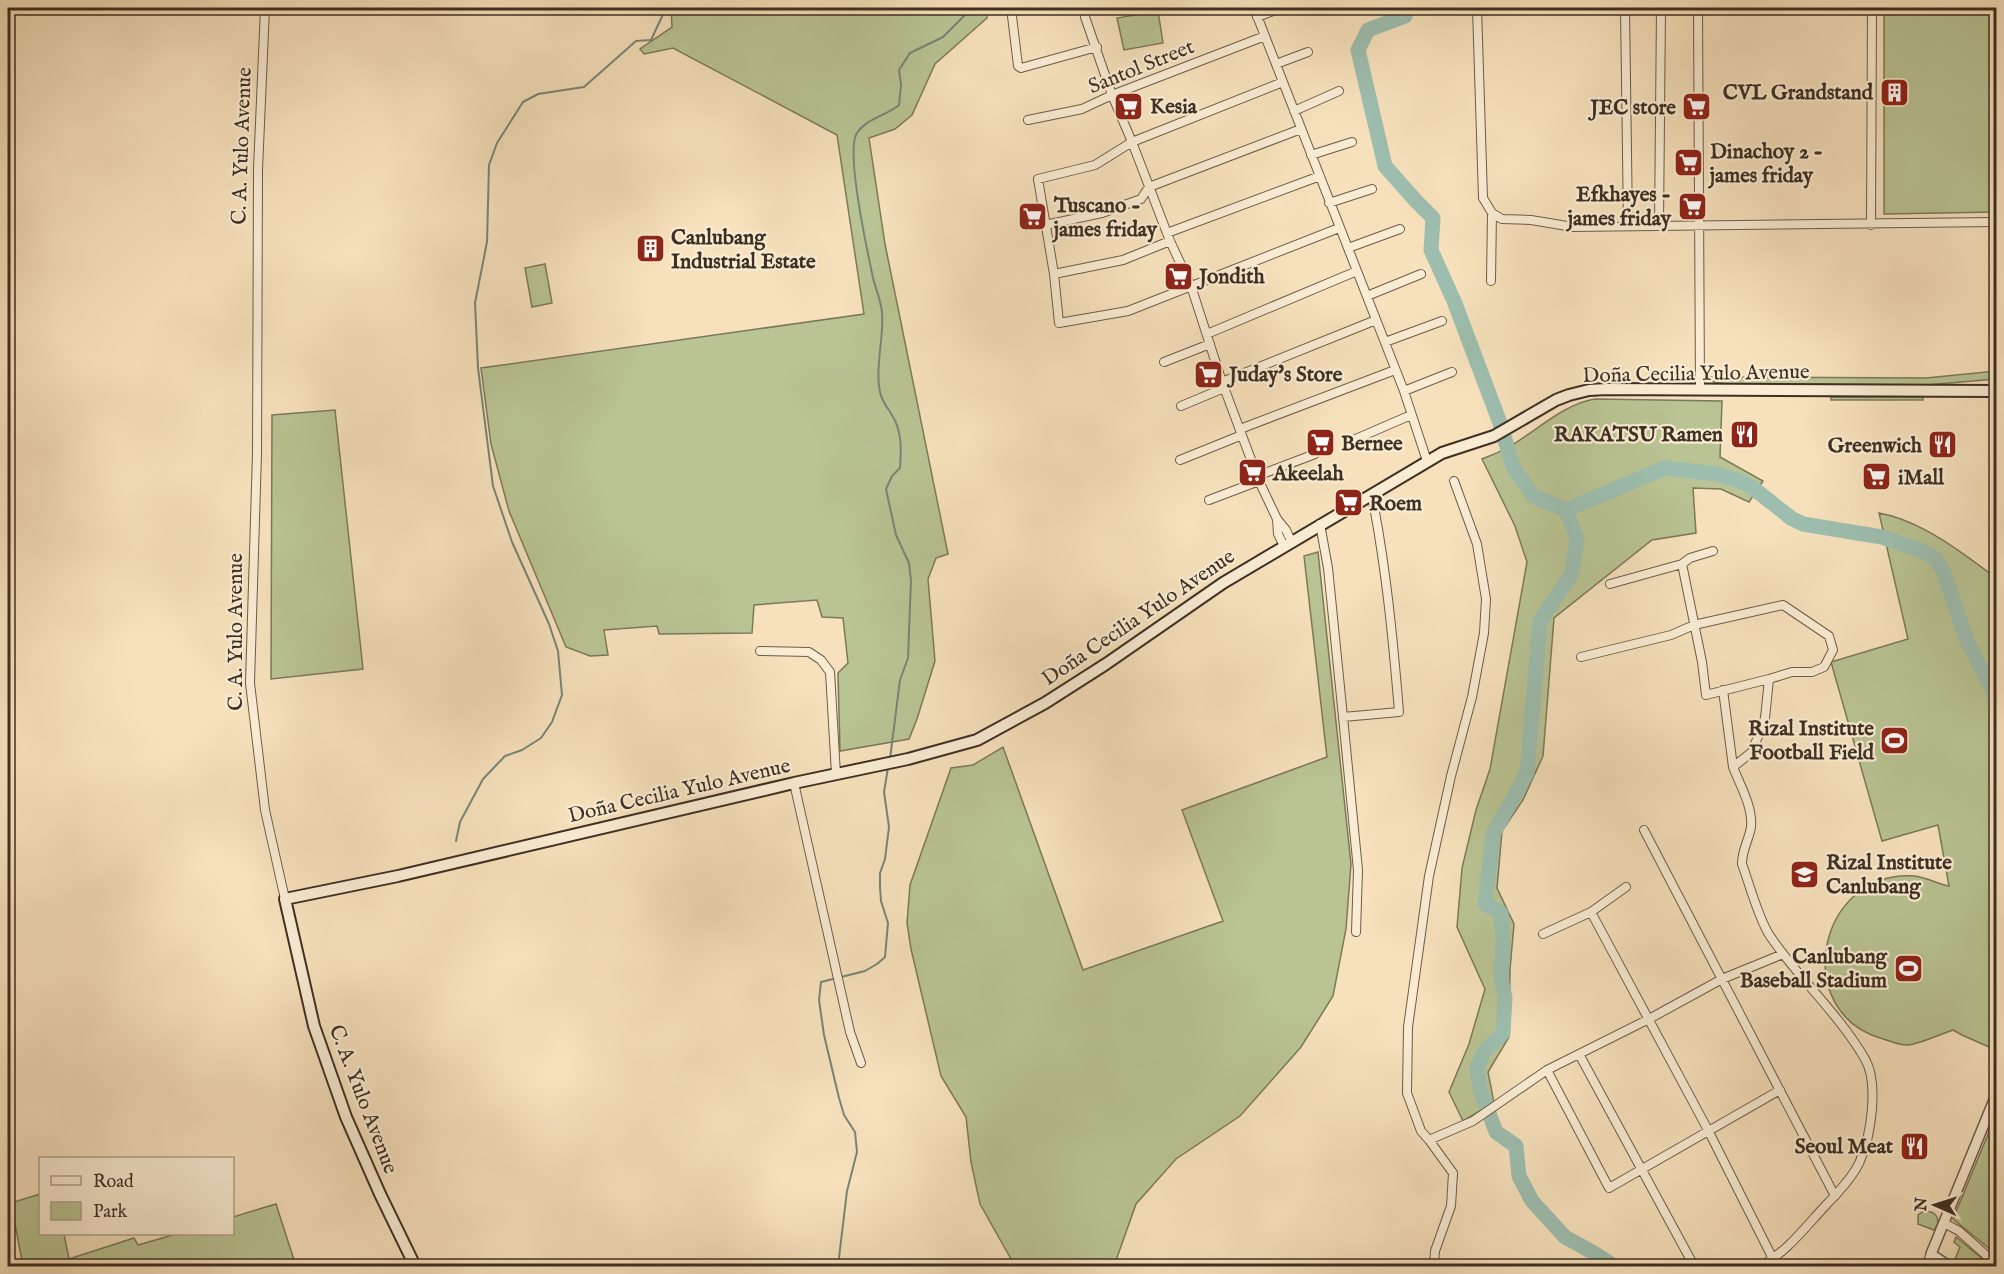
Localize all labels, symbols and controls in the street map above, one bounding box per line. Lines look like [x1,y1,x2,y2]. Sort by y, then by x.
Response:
street label: Santol Street [1085,34,1198,101]
street label: C. A. Yulo Avenue [226,66,259,225]
building icon: CVL Grandstand [1878,76,1910,108]
place label: CVL Grandstand [1723,80,1874,107]
supermarket icon: Kesia [1113,90,1145,122]
supermarket icon: JEC store [1681,91,1713,123]
place label: Kesia [1150,94,1198,121]
place label: JEC store [1587,95,1676,122]
place label: Dinachoy 2 - james friday [1707,139,1823,190]
supermarket icon: Dinachoy 2 - james friday [1673,147,1705,179]
place label: Efkhayes - james friday [1565,182,1672,233]
supermarket icon: Efkhayes - james friday [1676,190,1708,222]
place label: Tuscano - james friday [1051,193,1158,244]
supermarket icon: Tuscano - james friday [1017,201,1049,233]
place label: Canlubang Industrial Estate [671,225,816,276]
building icon: Canlubang Industrial Estate [634,233,666,265]
supermarket icon: Jondith [1162,260,1194,292]
place label: Jondith [1196,264,1265,291]
supermarket icon: Juday's Store [1192,358,1224,390]
street label: Doña Cecilia Yulo Avenue [1582,359,1810,390]
place label: Juday's Store [1226,362,1343,389]
restaurant icon: RAKATSU Ramen [1728,418,1760,450]
place label: RAKATSU Ramen [1554,422,1723,449]
supermarket icon: Bernee [1304,427,1336,459]
restaurant icon: Greenwich [1927,429,1959,461]
place label: Bernee [1341,431,1403,458]
place label: Greenwich [1828,433,1923,460]
supermarket icon: Akeelah [1236,457,1268,489]
place label: Akeelah [1272,461,1344,488]
supermarket icon: iMall [1861,461,1893,493]
place label: iMall [1898,465,1945,492]
supermarket icon: Roem [1332,487,1364,519]
place label: Roem [1369,491,1423,518]
street label: Doña Cecilia Yulo Avenue [1037,543,1241,693]
street label: C. A. Yulo Avenue [223,553,250,711]
place label: Rizal Institute Football Field [1748,716,1875,767]
sports icon: Rizal Institute Football Field [1879,724,1911,756]
street label: Doña Cecilia Yulo Avenue [566,753,793,830]
place label: Rizal Institute Canlubang [1826,850,1952,901]
school or university icon: Rizal Institute Canlubang [1789,858,1821,890]
place label: Canlubang Baseball Stadium [1740,944,1888,995]
sports icon: Canlubang Baseball Stadium [1892,952,1924,984]
street label: C. A. Yulo Avenue [322,1021,404,1178]
restaurant icon: Seoul Meat [1898,1130,1930,1162]
place label: Seoul Meat [1795,1134,1894,1161]
legend [39,1157,234,1235]
text: Road [93,1171,134,1194]
north arrow [1905,1175,1965,1235]
text: N [1912,1197,1932,1213]
text: Park [93,1201,128,1224]

